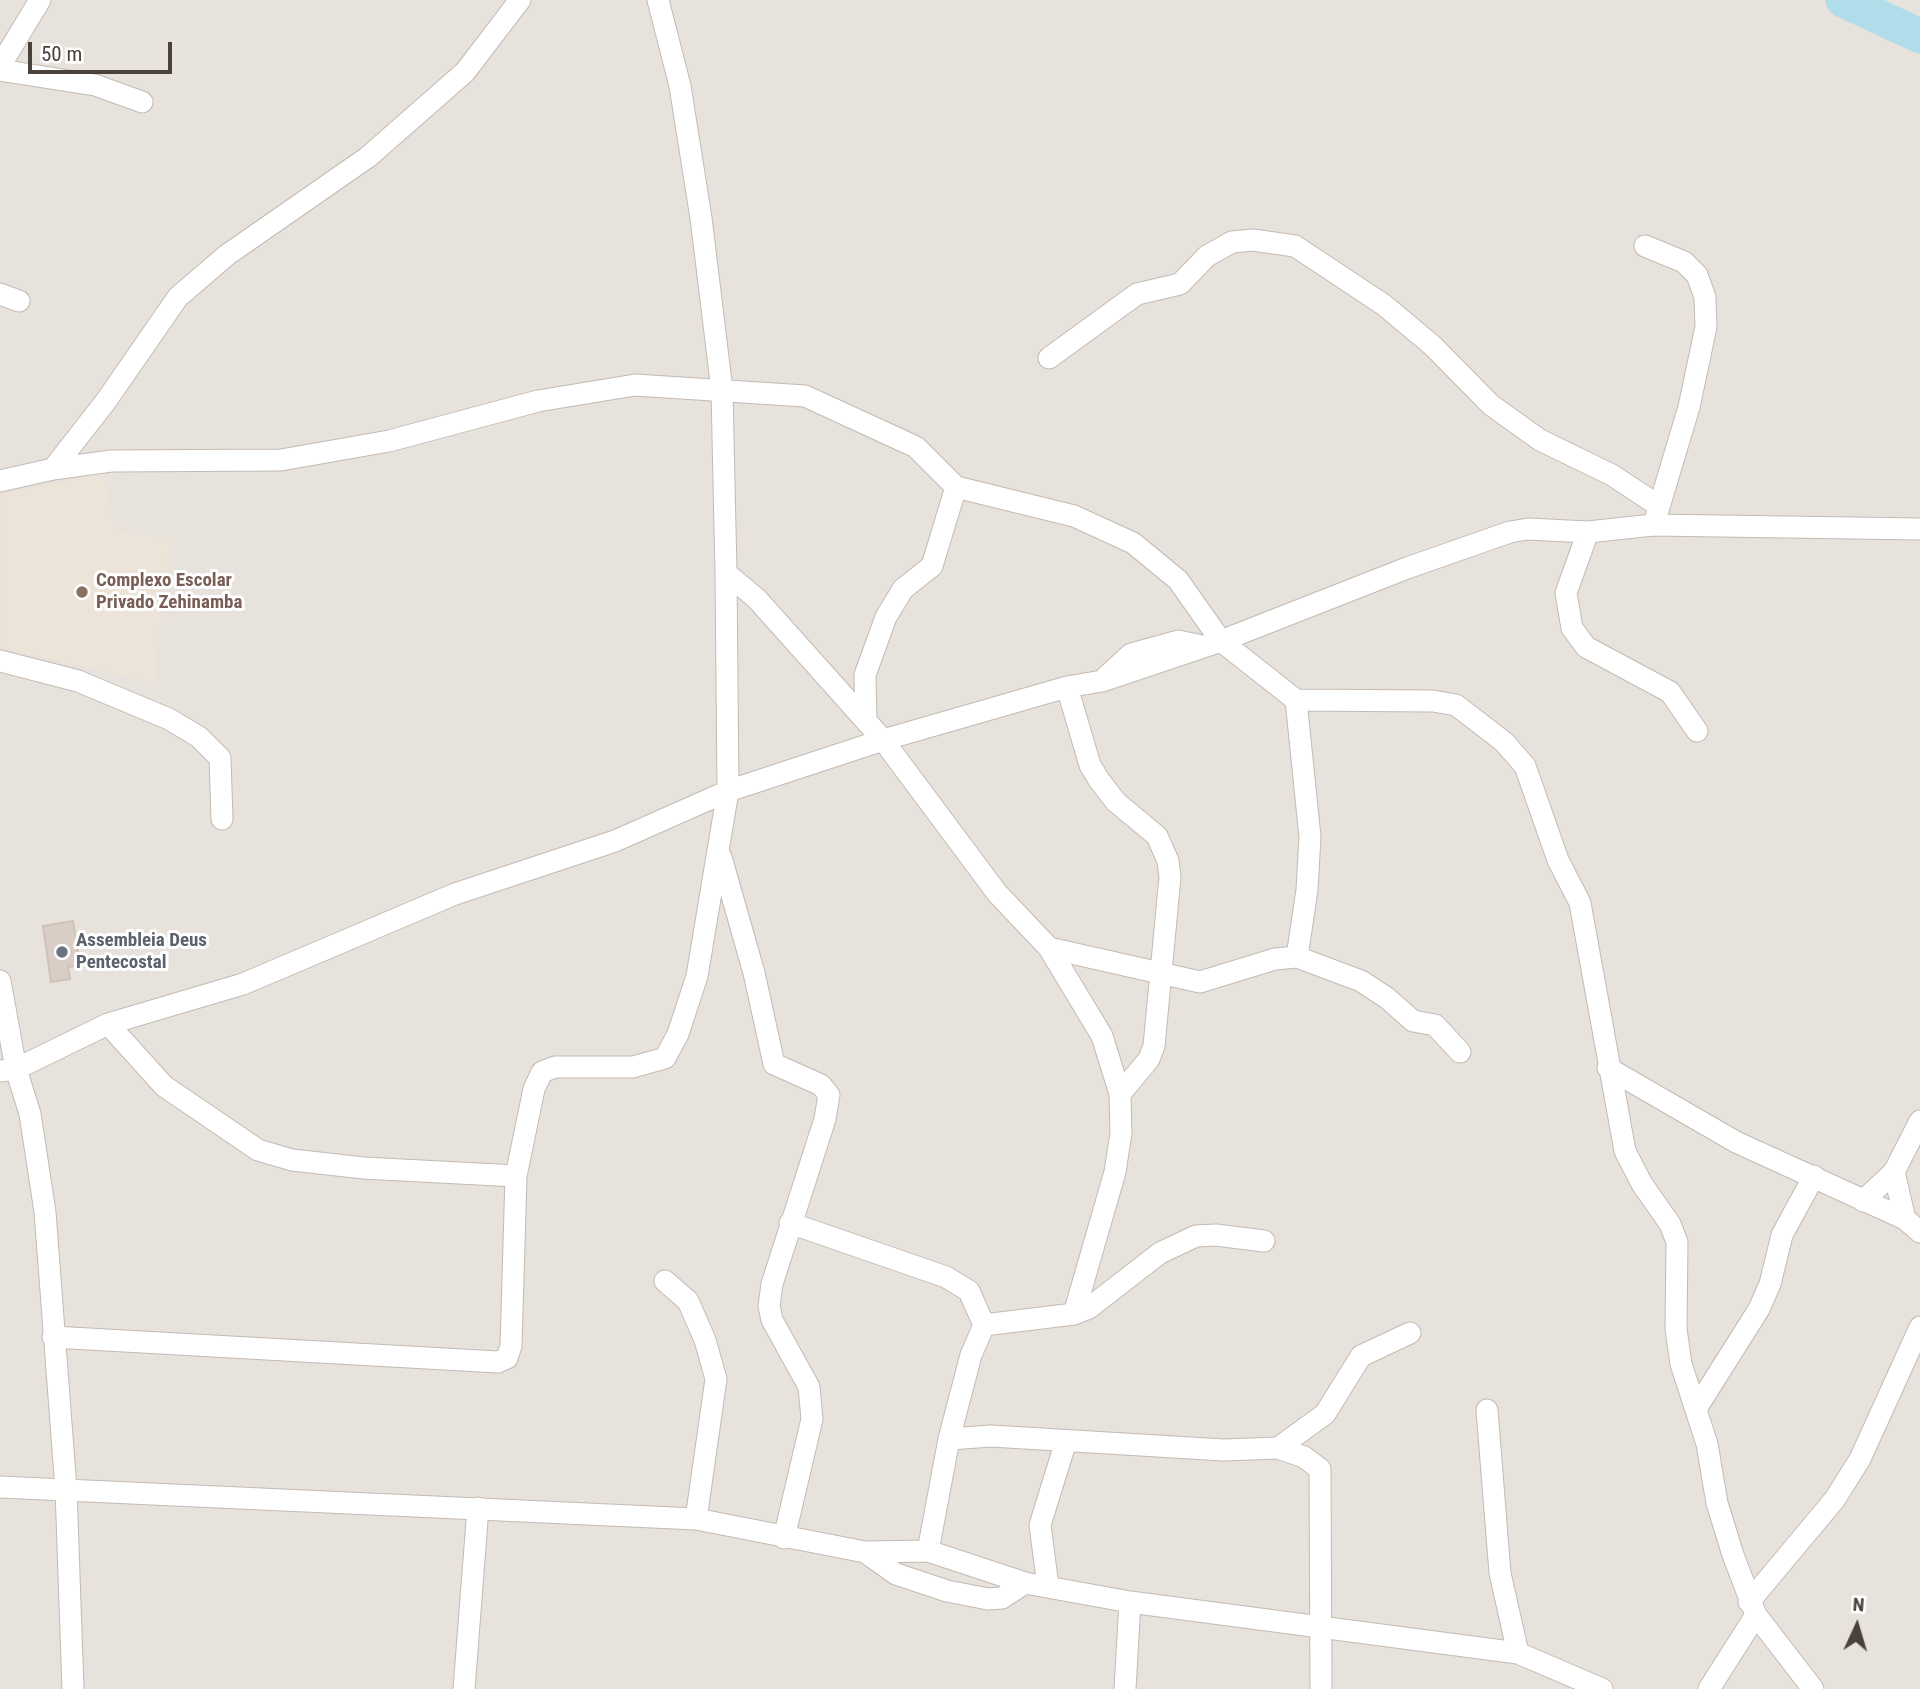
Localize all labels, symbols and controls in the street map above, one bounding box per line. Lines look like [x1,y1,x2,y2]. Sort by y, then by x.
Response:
scale bar [32,28,175,72]
text: 50 m [41,42,82,66]
place label: Complexo Escolar Privado Zehinamba [96,570,242,614]
marker: Complexo Escolar Privado Zehinamba [74,584,90,600]
place label: Assembleia Deus Pentecostal [76,930,207,974]
marker: Assembleia Deus Pentecostal [54,944,70,960]
north arrow [1822,1591,1892,1661]
text: N [1852,1593,1865,1616]

